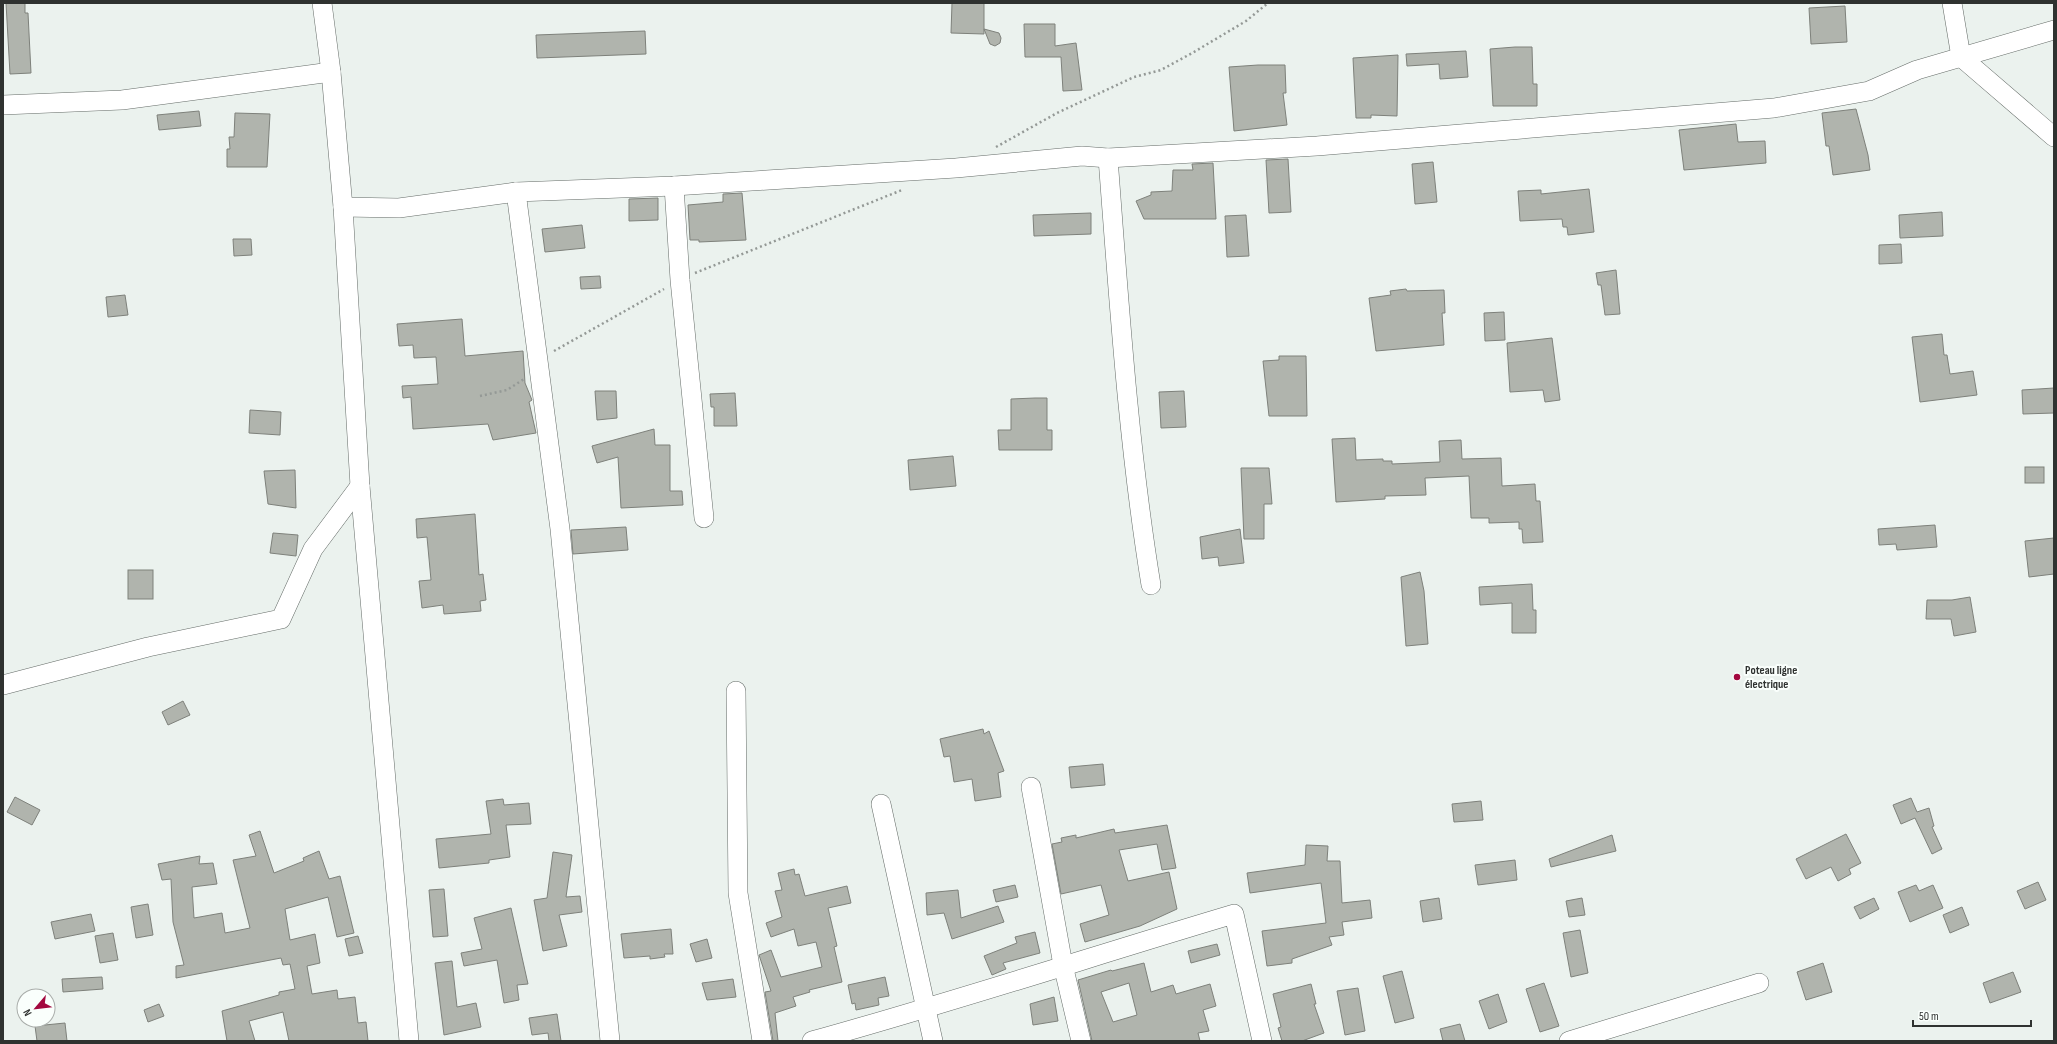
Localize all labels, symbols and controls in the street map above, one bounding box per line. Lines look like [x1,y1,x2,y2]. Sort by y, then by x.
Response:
place label: Poteau ligne électrique [1745,663,1797,692]
marker: Poteau ligne électrique [1732,672,1742,682]
north arrow [16,988,56,1028]
scale bar [1913,1002,2031,1028]
text: N [20,1007,35,1018]
text: 50 m [1919,1009,1939,1024]

